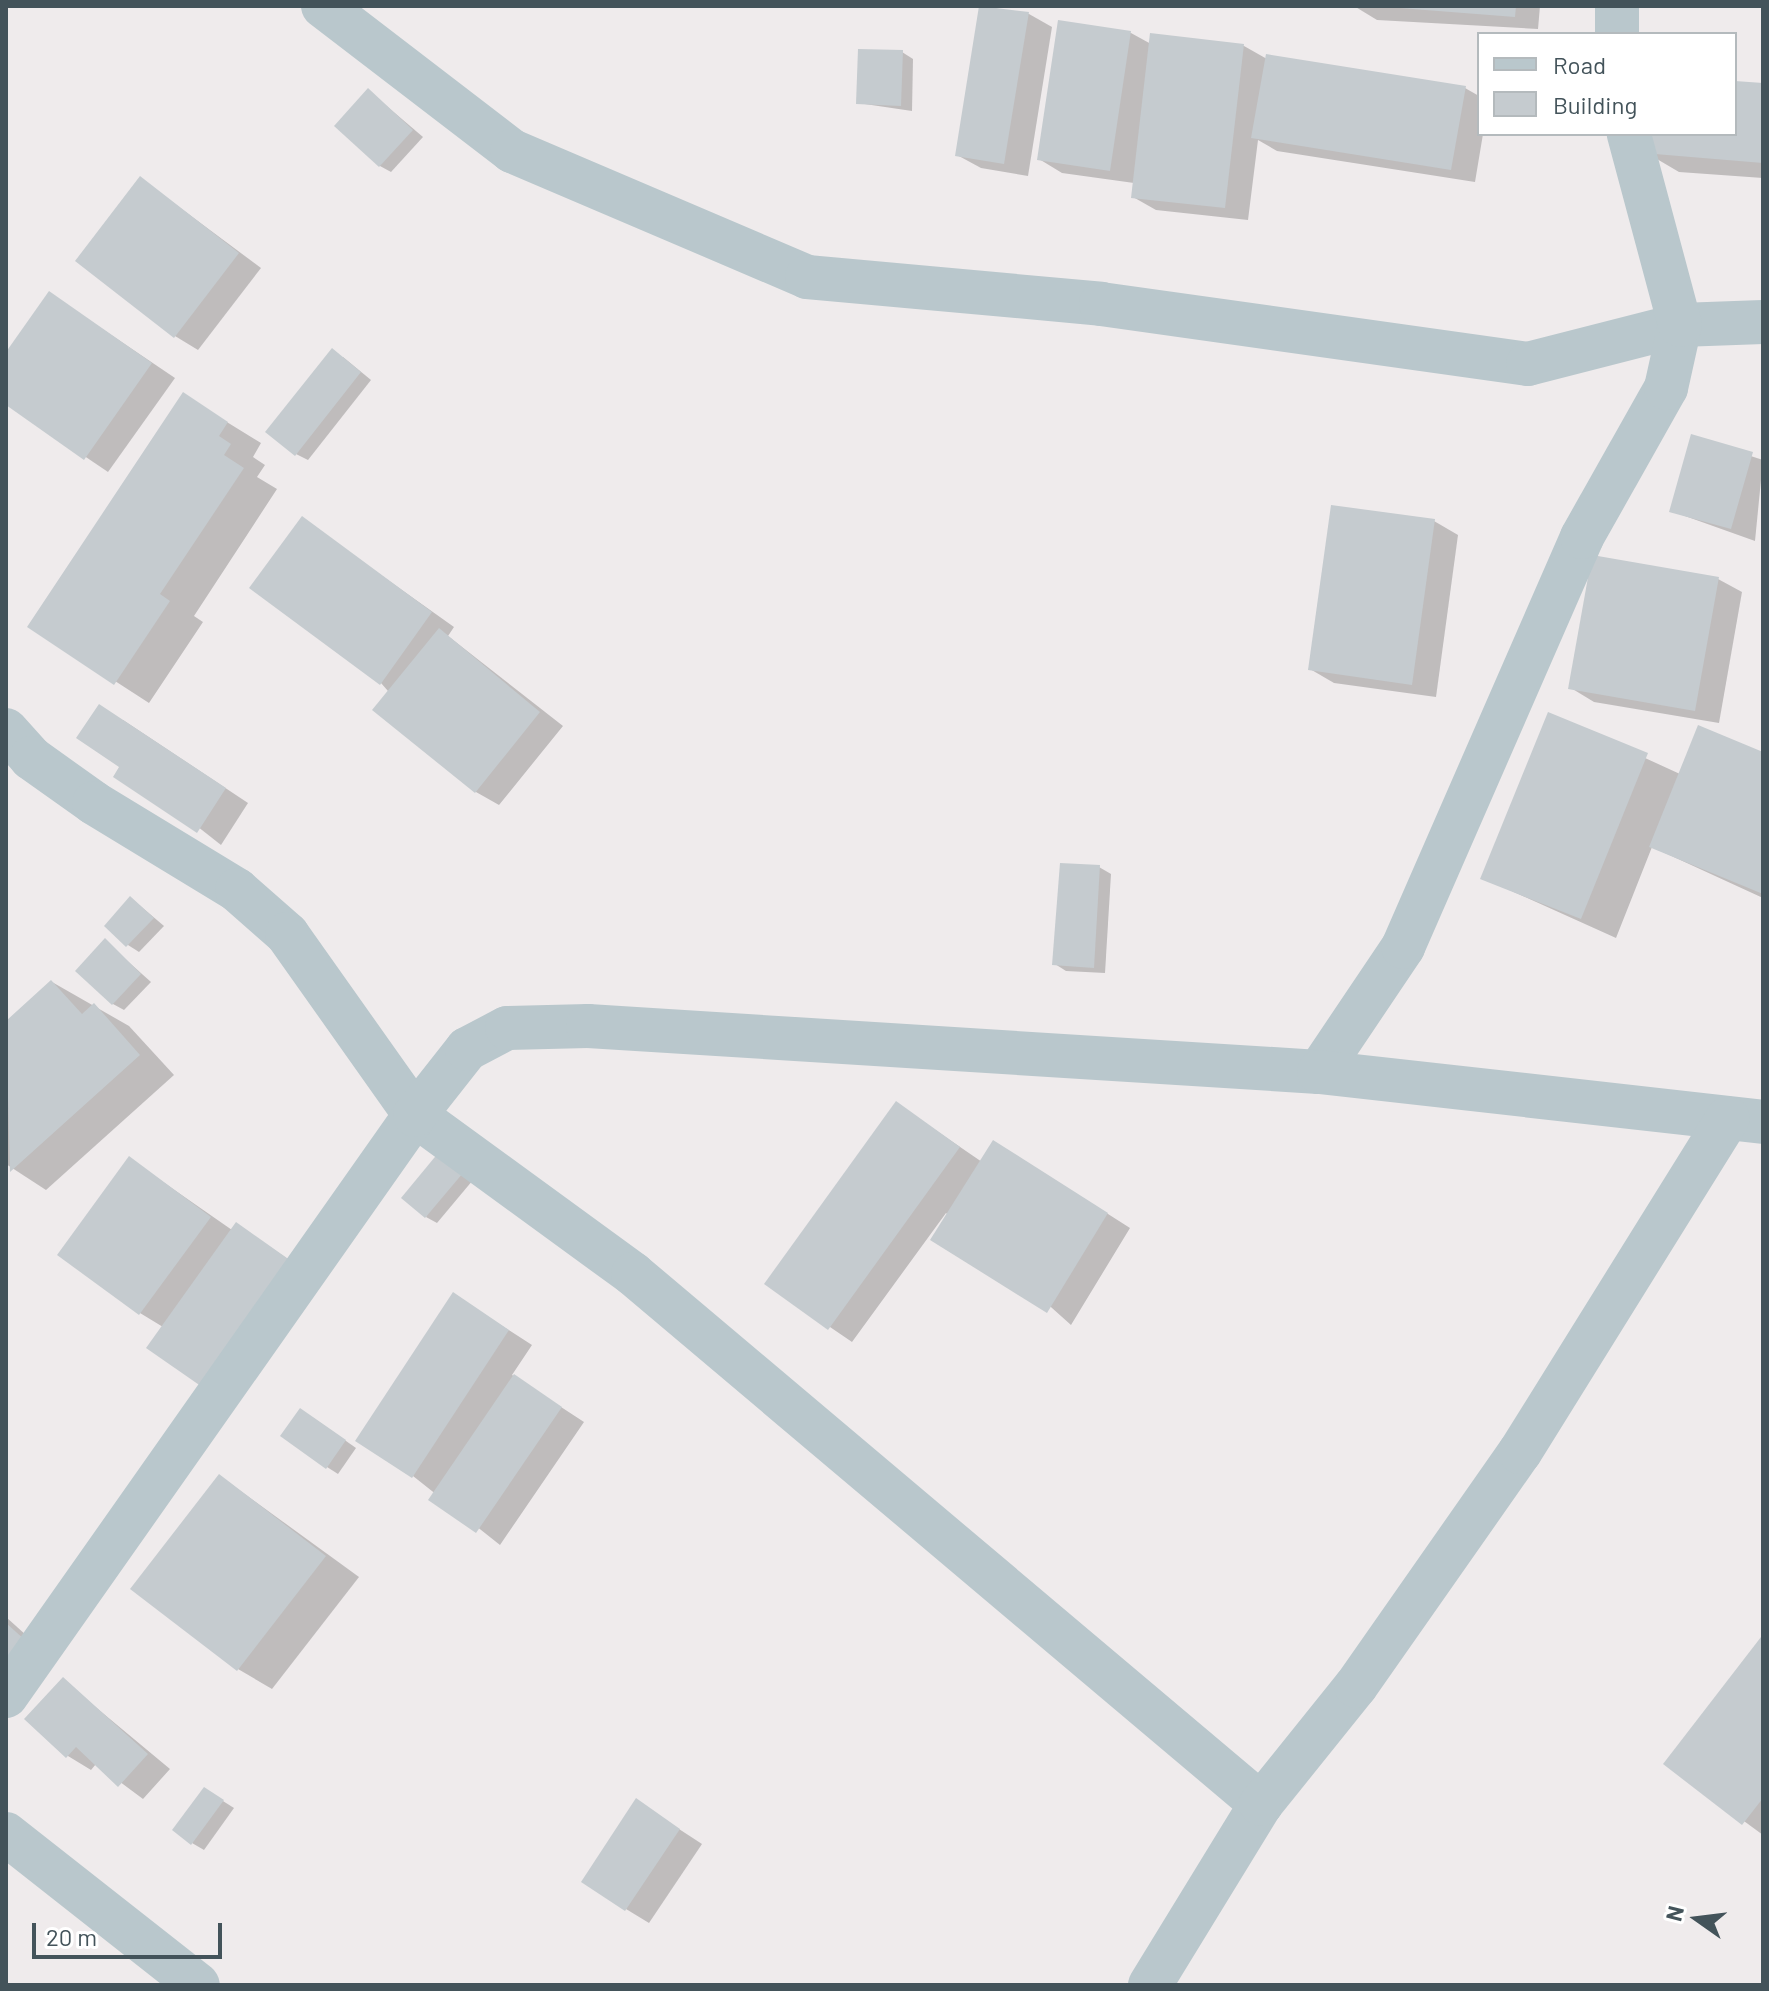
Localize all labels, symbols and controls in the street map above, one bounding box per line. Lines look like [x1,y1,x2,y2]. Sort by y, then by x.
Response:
legend [1477,32,1737,136]
text: Road [1553,50,1606,79]
text: Building [1553,90,1637,119]
north arrow [1657,1879,1737,1959]
text: N [1659,1903,1688,1923]
scale bar [36,1907,226,1957]
text: 20 m [46,1922,97,1951]

